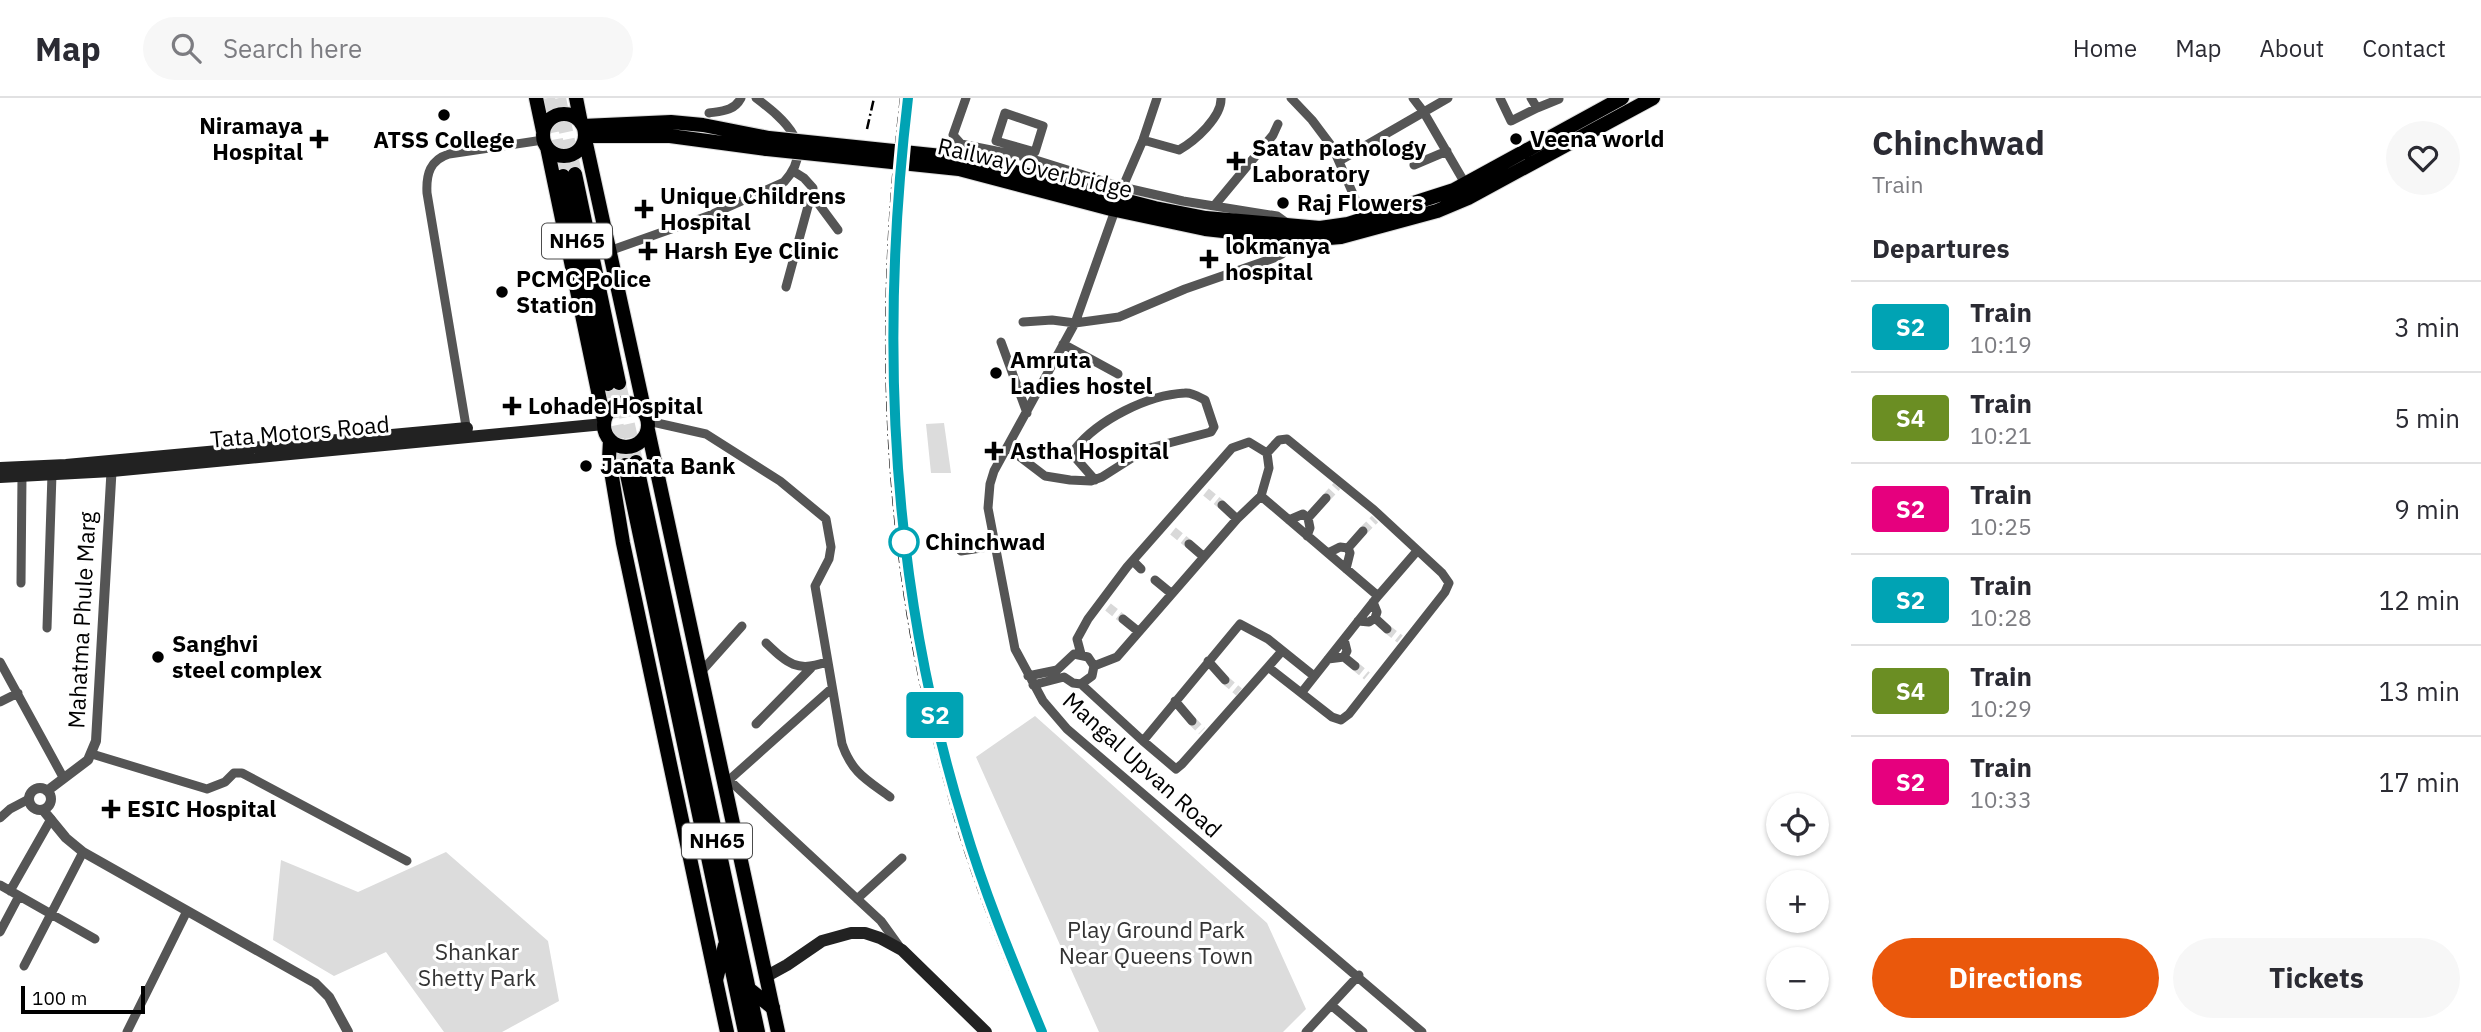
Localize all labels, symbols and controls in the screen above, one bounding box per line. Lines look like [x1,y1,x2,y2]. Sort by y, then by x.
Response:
search box [143,17,633,80]
text: Map [35,27,101,70]
icon: search [167,29,205,67]
text: Search here [223,31,362,65]
text: Home [2073,32,2137,64]
text: Map [2175,32,2221,64]
text: About [2259,32,2324,64]
text: Contact [2362,32,2446,64]
marker: ATSS College [436,107,452,123]
place label: Niramaya Hospital [199,110,303,166]
text: Chinchwad [1872,121,2045,164]
button: heart [2386,121,2460,195]
place label: Veena world [1530,123,1665,153]
place label: ATSS College [373,124,515,154]
marker: Niramaya Hospital [309,129,329,149]
street label: Railway Overbridge [935,130,1136,204]
marker: Veena world [1508,131,1524,147]
place label: Satav pathology Laboratory [1252,132,1427,188]
marker: Satav pathology Laboratory [1226,151,1246,171]
text: Train [1872,169,1924,199]
place label: Unique Childrens Hospital [660,180,846,236]
place label: Raj Flowers [1297,187,1423,217]
marker: Raj Flowers [1275,195,1291,211]
marker: Unique Childrens Hospital [634,199,654,219]
road number: NH65 [542,223,612,258]
place label: lokmanya hospital [1225,230,1330,286]
text: Departures [1872,231,2010,265]
place label: Harsh Eye Clinic [664,235,839,265]
marker: Harsh Eye Clinic [638,241,658,261]
marker: lokmanya hospital [1199,249,1219,269]
place label: PCMC Police Station [516,263,651,319]
marker: PCMC Police Station [494,284,510,300]
text: Train [1970,295,2032,329]
text: 3 min [2394,310,2460,344]
text: S2 [1896,311,1925,343]
text: 10:19 [1970,329,2032,359]
place label: Amruta Ladies hostel [1010,344,1153,400]
marker: Amruta Ladies hostel [988,365,1004,381]
text: Train [1970,386,2032,420]
place label: Lohade Hospital [528,390,703,420]
marker: Lohade Hospital [502,396,522,416]
text: 5 min [2394,401,2460,435]
text: S4 [1896,402,1925,434]
street label: Tata Motors Road [209,408,391,454]
text: 10:21 [1970,420,2032,450]
place label: Astha Hospital [1010,435,1169,465]
marker: Astha Hospital [984,441,1004,461]
place label: Janata Bank [600,450,736,480]
marker: Janata Bank [578,458,594,474]
text: Train [1970,477,2032,511]
text: 9 min [2394,492,2460,526]
text: S2 [1896,493,1925,525]
street label: Mahatma Phule Marg [60,511,102,729]
text: 10:25 [1970,511,2032,541]
place label: Chinchwad [925,526,1046,556]
marker: Chinchwad [889,527,919,557]
text: Train [1970,568,2032,602]
text: 12 min [2379,583,2460,617]
text: S2 [1896,584,1925,616]
text: 10:28 [1970,602,2032,632]
place label: Sanghvi steel complex [172,628,322,684]
marker: Sanghvi steel complex [150,649,166,665]
text: Train [1970,659,2032,693]
text: 13 min [2379,674,2460,708]
text: S4 [1896,675,1925,707]
street label: Mangal Upvan Road [1057,685,1228,844]
line badge: S2 [904,692,967,738]
text: 10:29 [1970,693,2032,723]
text: S2 [920,699,950,731]
text: Train [1970,750,2032,784]
text: 17 min [2379,765,2460,799]
text: S2 [1896,766,1925,798]
text: 10:33 [1970,784,2032,814]
place label: ESIC Hospital [127,793,276,823]
map controls [1766,793,1829,1010]
button: locate [1766,793,1829,856]
marker: ESIC Hospital [101,799,121,819]
road number: NH65 [682,824,752,858]
button: + [1766,870,1829,933]
park label: Play Ground Park Near Queens Town [1059,914,1253,970]
park label: Shankar Shetty Park [418,936,536,992]
button: Directions [1872,938,2159,1018]
button: Tickets [2173,938,2460,1018]
button: − [1766,947,1829,1010]
scale bar [21,983,145,1015]
text: 100 m [32,986,87,1010]

